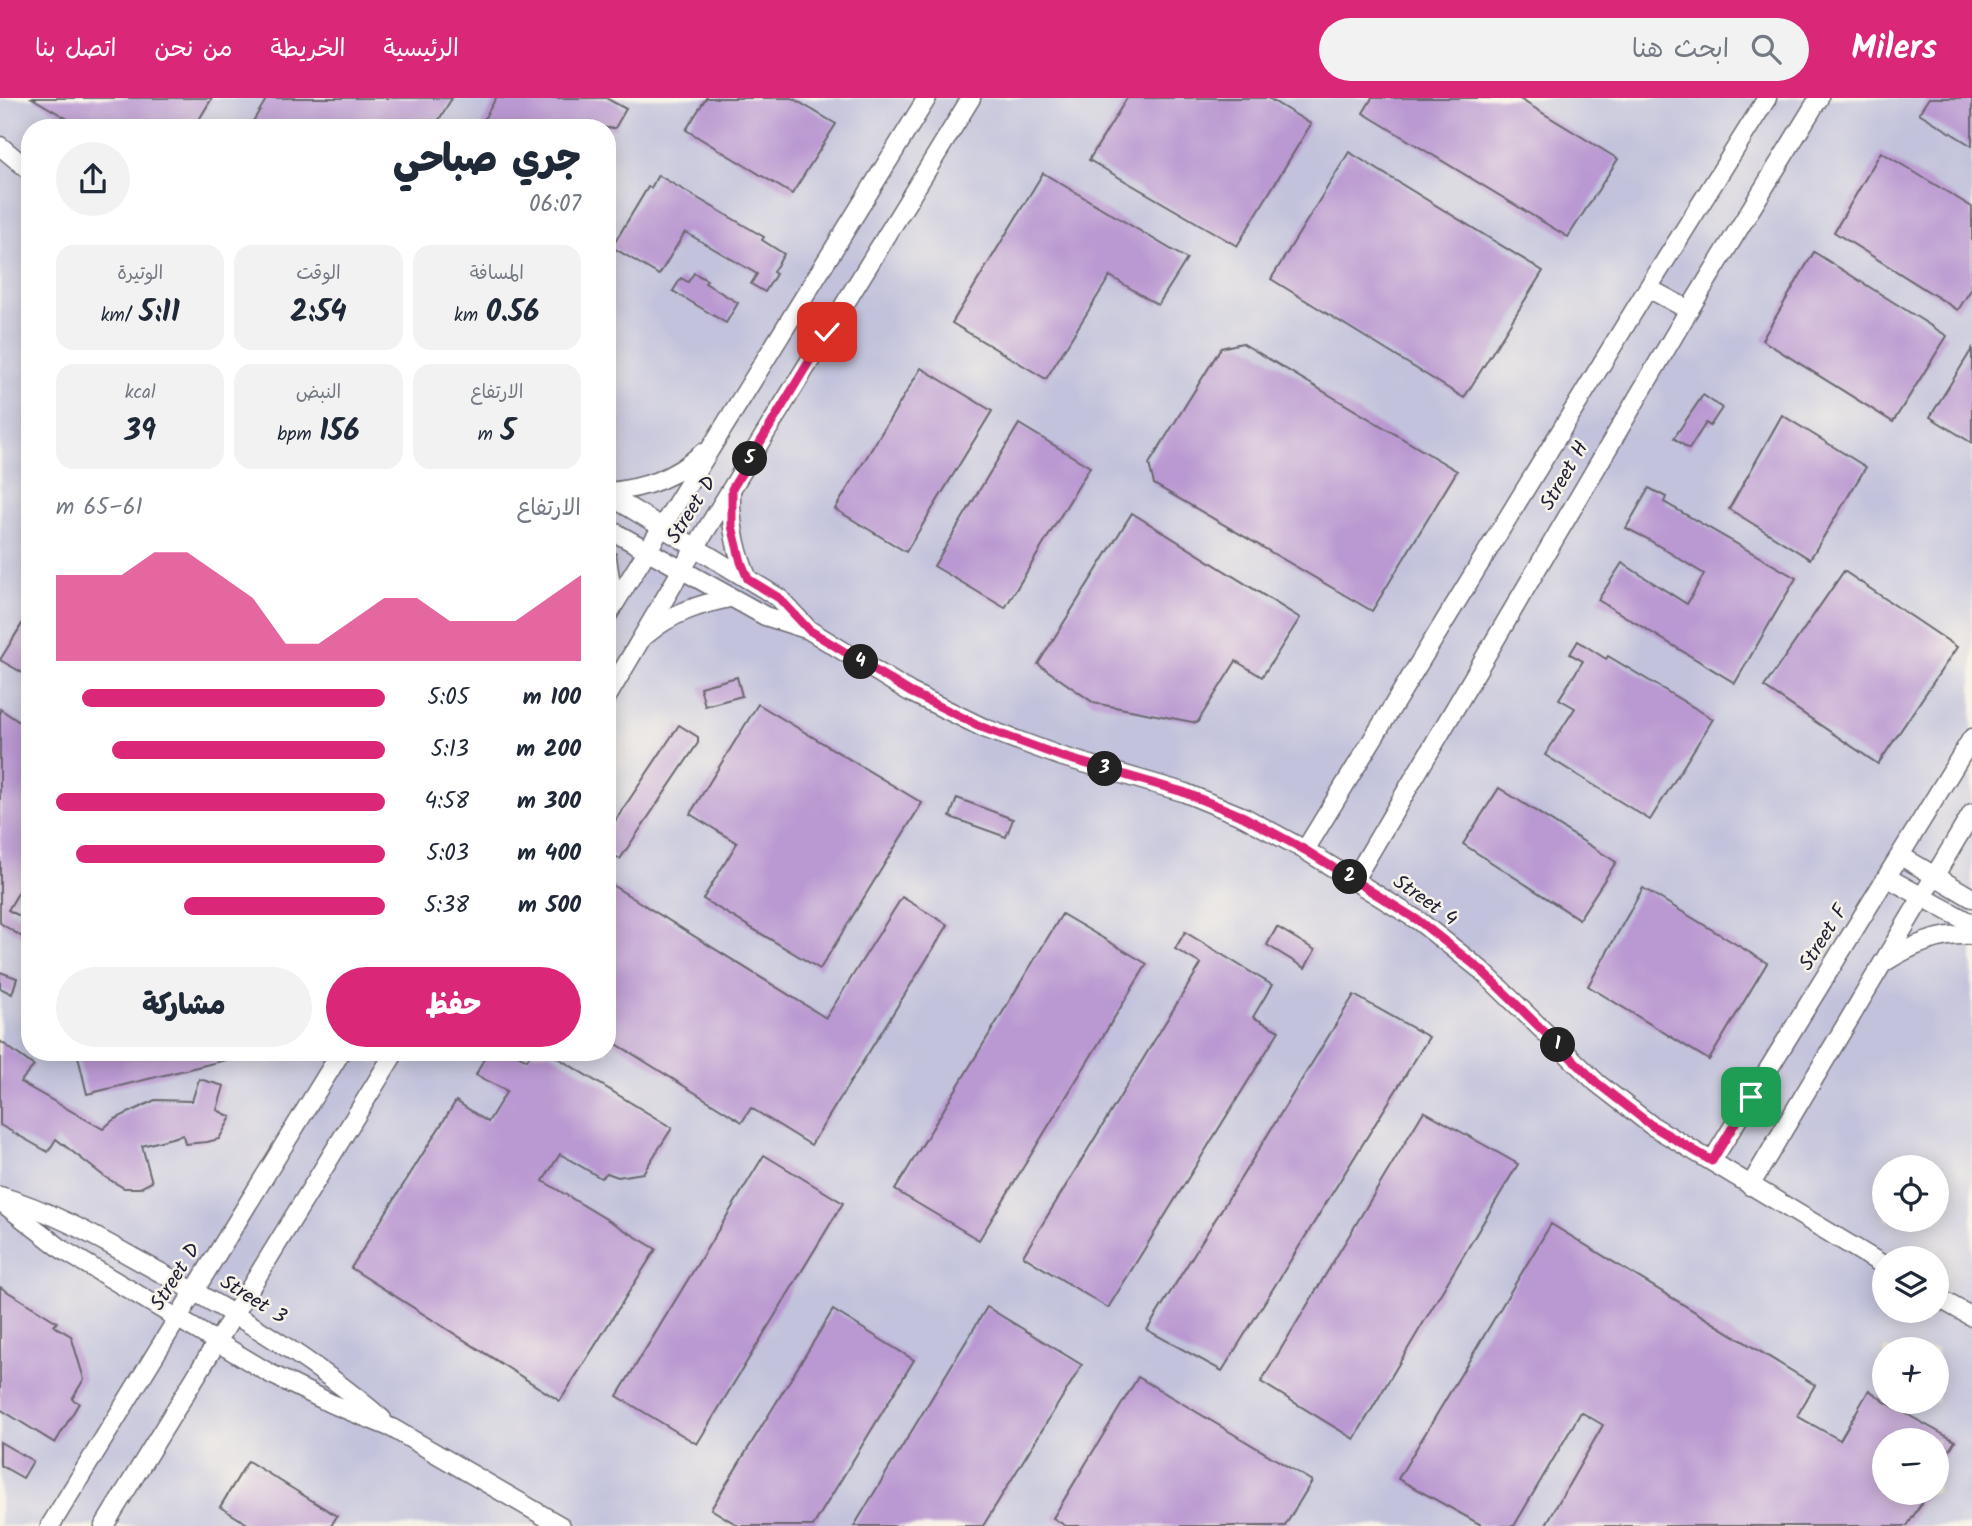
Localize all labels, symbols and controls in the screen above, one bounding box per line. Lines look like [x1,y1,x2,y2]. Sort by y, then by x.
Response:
search box [1319,18,1809,81]
text: Milers [1851,23,1937,76]
text: ابحث هنا [1632,29,1729,71]
text: اتصل بنا [35,30,116,69]
text: من نحن [154,30,233,69]
text: الخريطة [271,30,345,69]
text: الرئيسية [383,30,459,69]
icon: search [1747,30,1785,68]
text: جري صباحي [393,131,581,191]
button: share [56,142,130,216]
text: 06:07 [529,187,581,223]
text: الوتيرة [117,259,163,289]
text: الوقت [296,259,341,289]
text: المسافة [470,259,524,289]
text: 5:11 [139,289,180,337]
text: 2:54 [290,289,347,337]
text: 0.56 [486,289,540,337]
text: /km [101,301,139,331]
text: km [454,301,486,331]
pin [797,302,857,362]
icon: check [808,313,846,351]
text: kcal [125,378,156,408]
text: النبض [296,378,341,408]
text: الارتفاع [470,378,523,408]
text: 39 [124,408,156,456]
text: 156 [319,408,360,456]
text: 5 [501,408,516,456]
text: bpm [277,420,319,450]
text: m [478,420,501,450]
street label: Street H [1532,435,1598,517]
pin: 5 [732,442,768,476]
text: 5 [745,443,754,473]
street label: Street D [658,469,726,551]
text: 61–65 m [56,490,143,526]
text: الارتفاع [517,491,581,527]
pin: 4 [844,644,878,680]
text: 4 [855,646,866,676]
text: 5:05 [427,680,469,716]
text: 100 m [523,680,581,716]
text: 5:13 [431,732,469,768]
text: 200 m [516,732,581,768]
pin: 3 [1088,752,1122,786]
text: 3 [1099,753,1110,783]
text: 4:58 [424,784,469,820]
text: 300 m [517,784,581,820]
text: 5:03 [426,836,469,872]
text: 400 m [517,836,581,872]
pin: 2 [1332,860,1368,894]
text: 2 [1344,861,1355,891]
street label: Street 4 [1386,866,1464,936]
text: 5:38 [424,888,469,924]
text: 500 m [518,888,581,924]
street label: Street F [1791,897,1858,978]
button: مشاركة [56,967,312,1047]
button: حفظ [326,967,581,1047]
pin: 1 [1540,1028,1576,1062]
text: 1 [1555,1029,1560,1059]
pin [1721,1067,1781,1127]
icon: arrive [1732,1078,1770,1116]
map controls [1872,1155,1949,1505]
button: locate [1872,1155,1949,1232]
street label: Street D [142,1236,210,1318]
button: layers [1872,1246,1949,1323]
street label: Street 3 [213,1266,293,1334]
button: + [1872,1337,1949,1414]
button: − [1872,1428,1949,1505]

